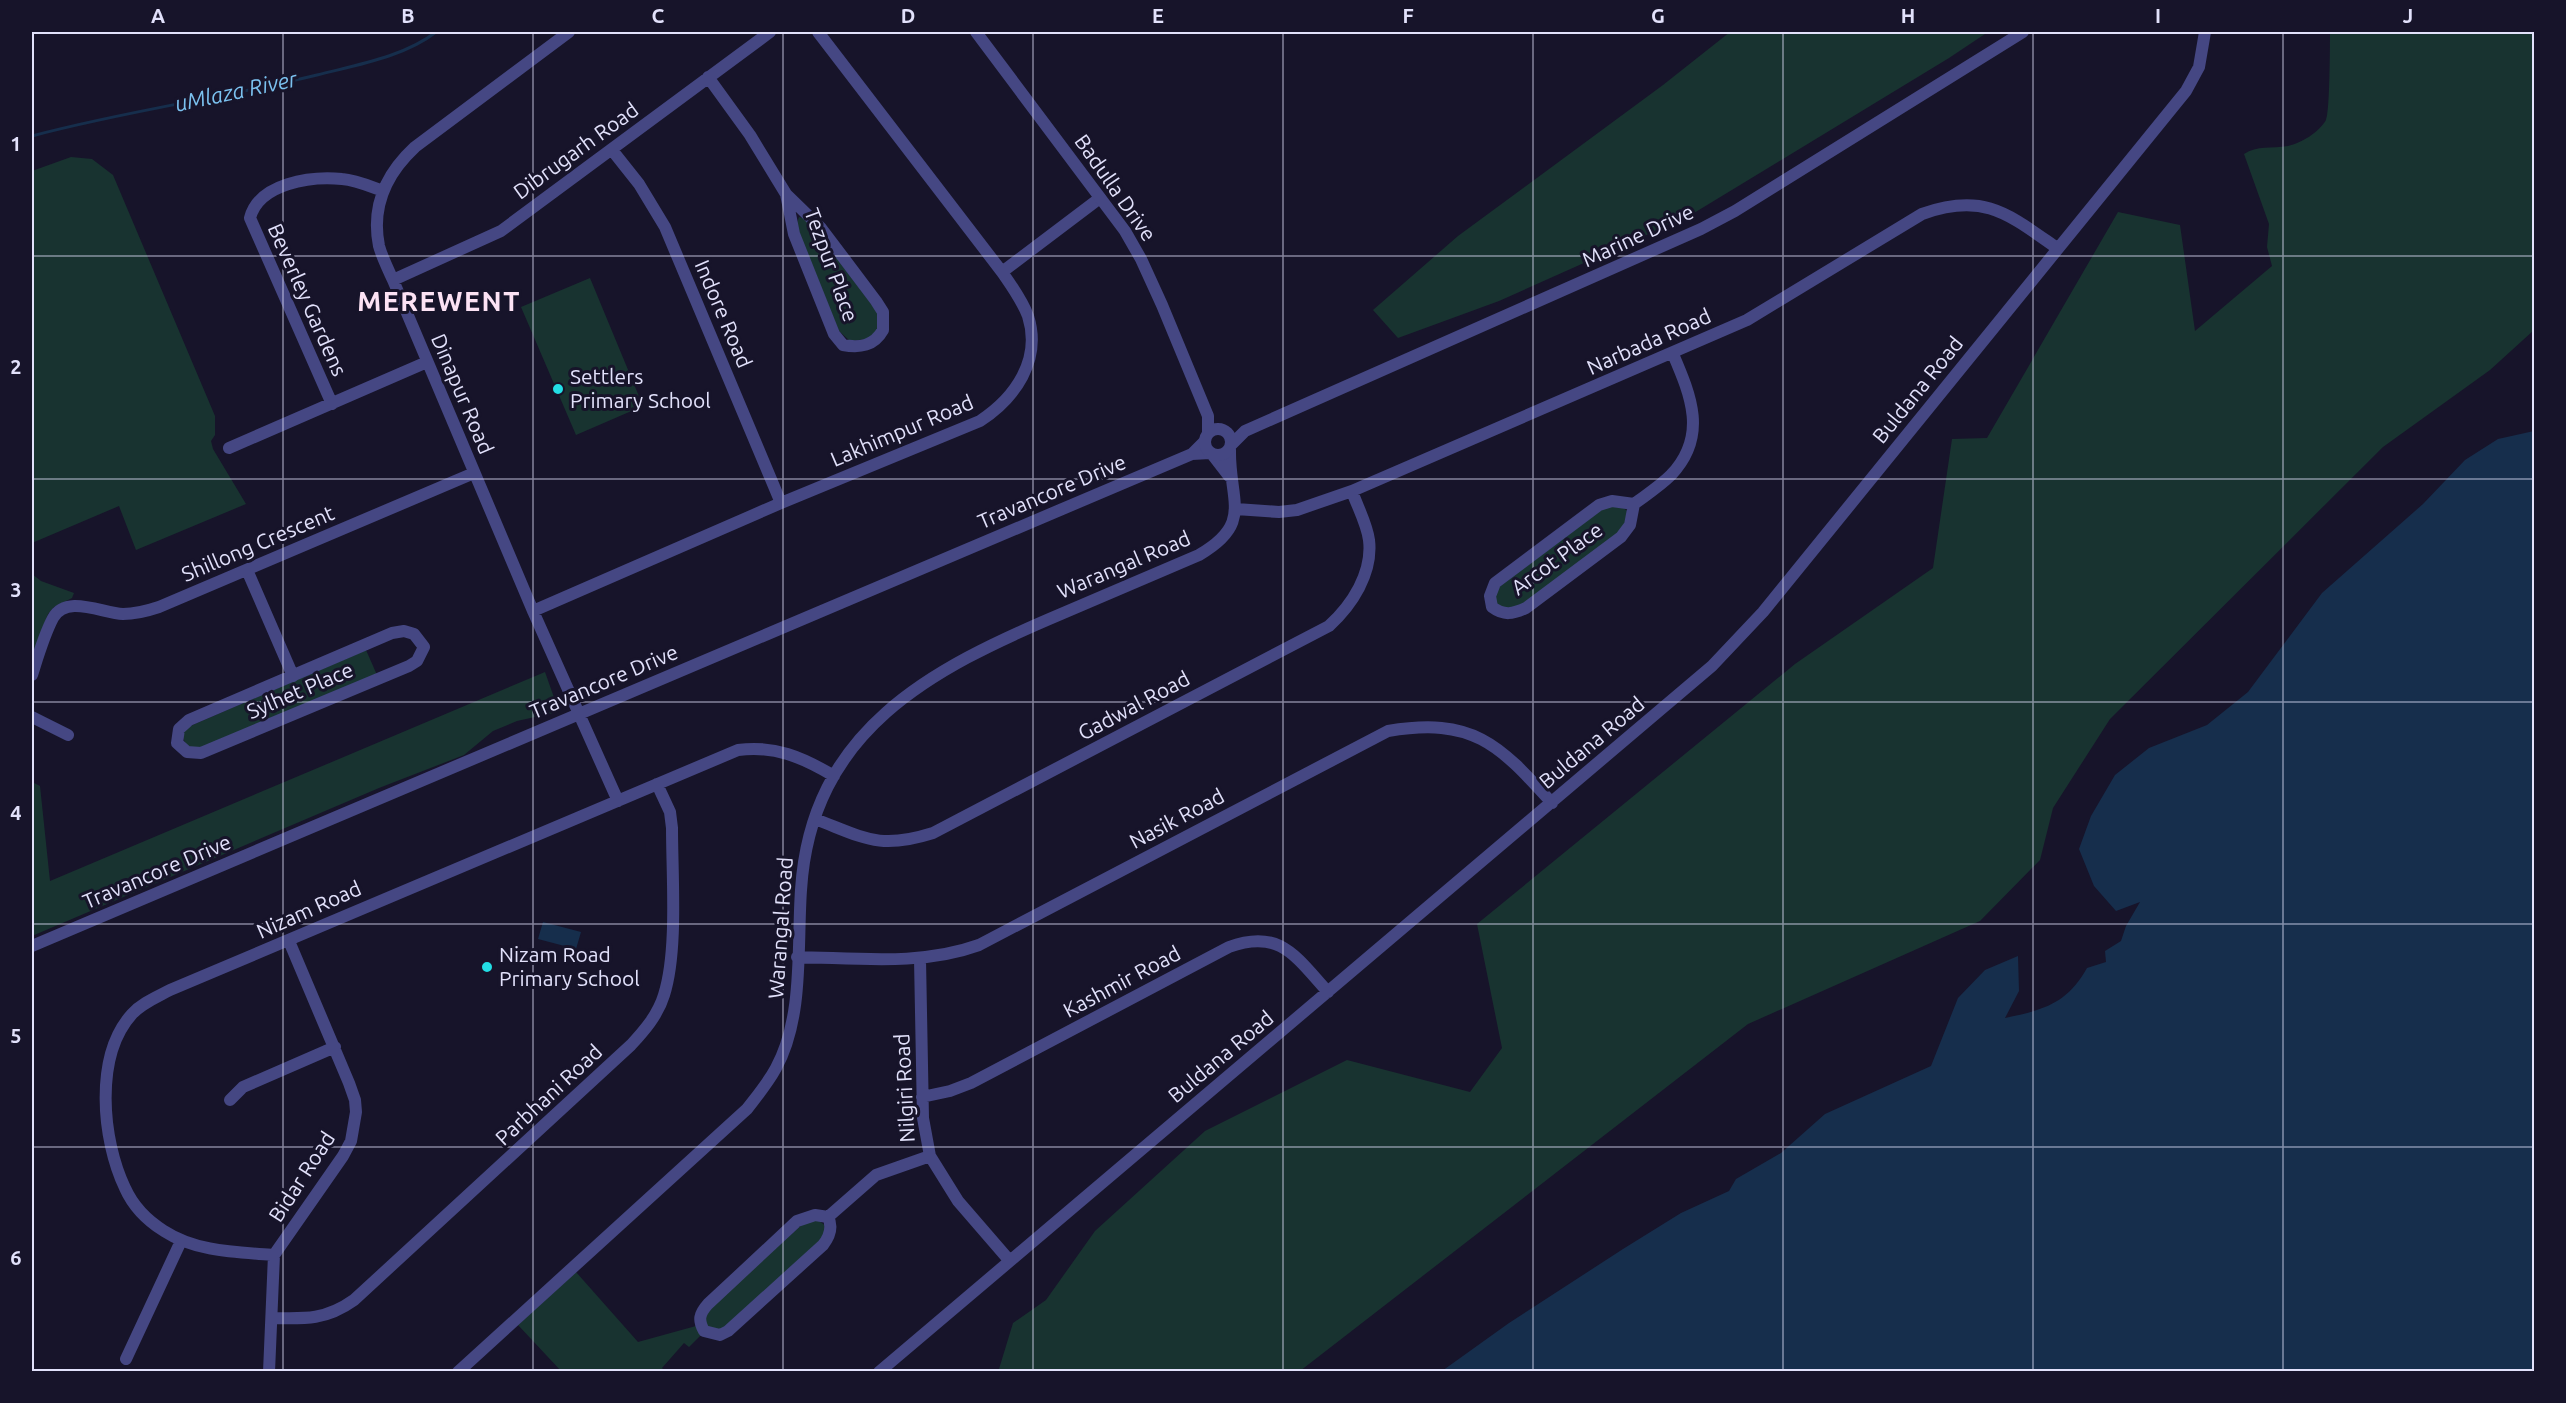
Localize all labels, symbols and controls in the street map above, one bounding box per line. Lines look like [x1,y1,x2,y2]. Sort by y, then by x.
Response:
text: A [151,4,165,27]
text: B [401,4,415,27]
text: C [652,4,665,27]
text: D [901,4,915,27]
text: E [1152,4,1164,27]
text: F [1402,4,1414,27]
text: G [1651,4,1665,27]
text: H [1901,4,1915,27]
text: I [2155,4,2161,27]
text: J [2403,4,2413,27]
water label: uMlaza River [173,65,300,116]
street label: Dibrugarh Road [508,97,642,203]
street label: Badulla Drive [1070,129,1161,245]
text: 1 [10,132,22,155]
street label: Marine Drive [1578,199,1697,271]
street label: Tezpur Place [800,205,864,325]
street label: Beverley Gardens [264,220,352,380]
street label: Indore Road [690,256,757,371]
district label: MEREWENT [357,286,521,316]
street label: Narbada Road [1583,303,1714,379]
street label: Dinapur Road [427,330,499,457]
street label: Buldana Road [1867,331,1967,447]
text: 2 [10,355,22,378]
place label: Settlers Primary School [570,364,711,412]
marker: Settlers Primary School [551,382,565,396]
street label: Lakhimpur Road [827,389,977,471]
street label: Travancore Drive [974,449,1129,533]
street label: Shillong Crescent [178,500,337,586]
street label: Arcot Place [1506,517,1607,599]
street label: Warangal Road [1054,525,1194,603]
text: 3 [10,578,22,601]
street label: Travancore Drive [526,639,681,723]
street label: Sylhet Place [243,657,356,723]
street label: Gadwal Road [1074,666,1193,745]
street label: Buldana Road [1534,691,1649,793]
street label: Nasik Road [1125,783,1228,853]
text: 4 [10,801,22,824]
street label: Travancore Drive [79,829,234,913]
street label: Warangal Road [763,856,797,1000]
street label: Nizam Road [253,875,365,943]
street label: Kashmir Road [1059,940,1184,1022]
place label: Nizam Road Primary School [499,942,640,990]
marker: Nizam Road Primary School [480,960,494,974]
street label: Buldana Road [1163,1005,1278,1107]
text: 5 [10,1024,22,1047]
street label: Nilgiri Road [889,1033,919,1143]
street label: Parbhani Road [490,1039,606,1150]
street label: Bidar Road [263,1127,339,1226]
text: 6 [10,1246,22,1269]

